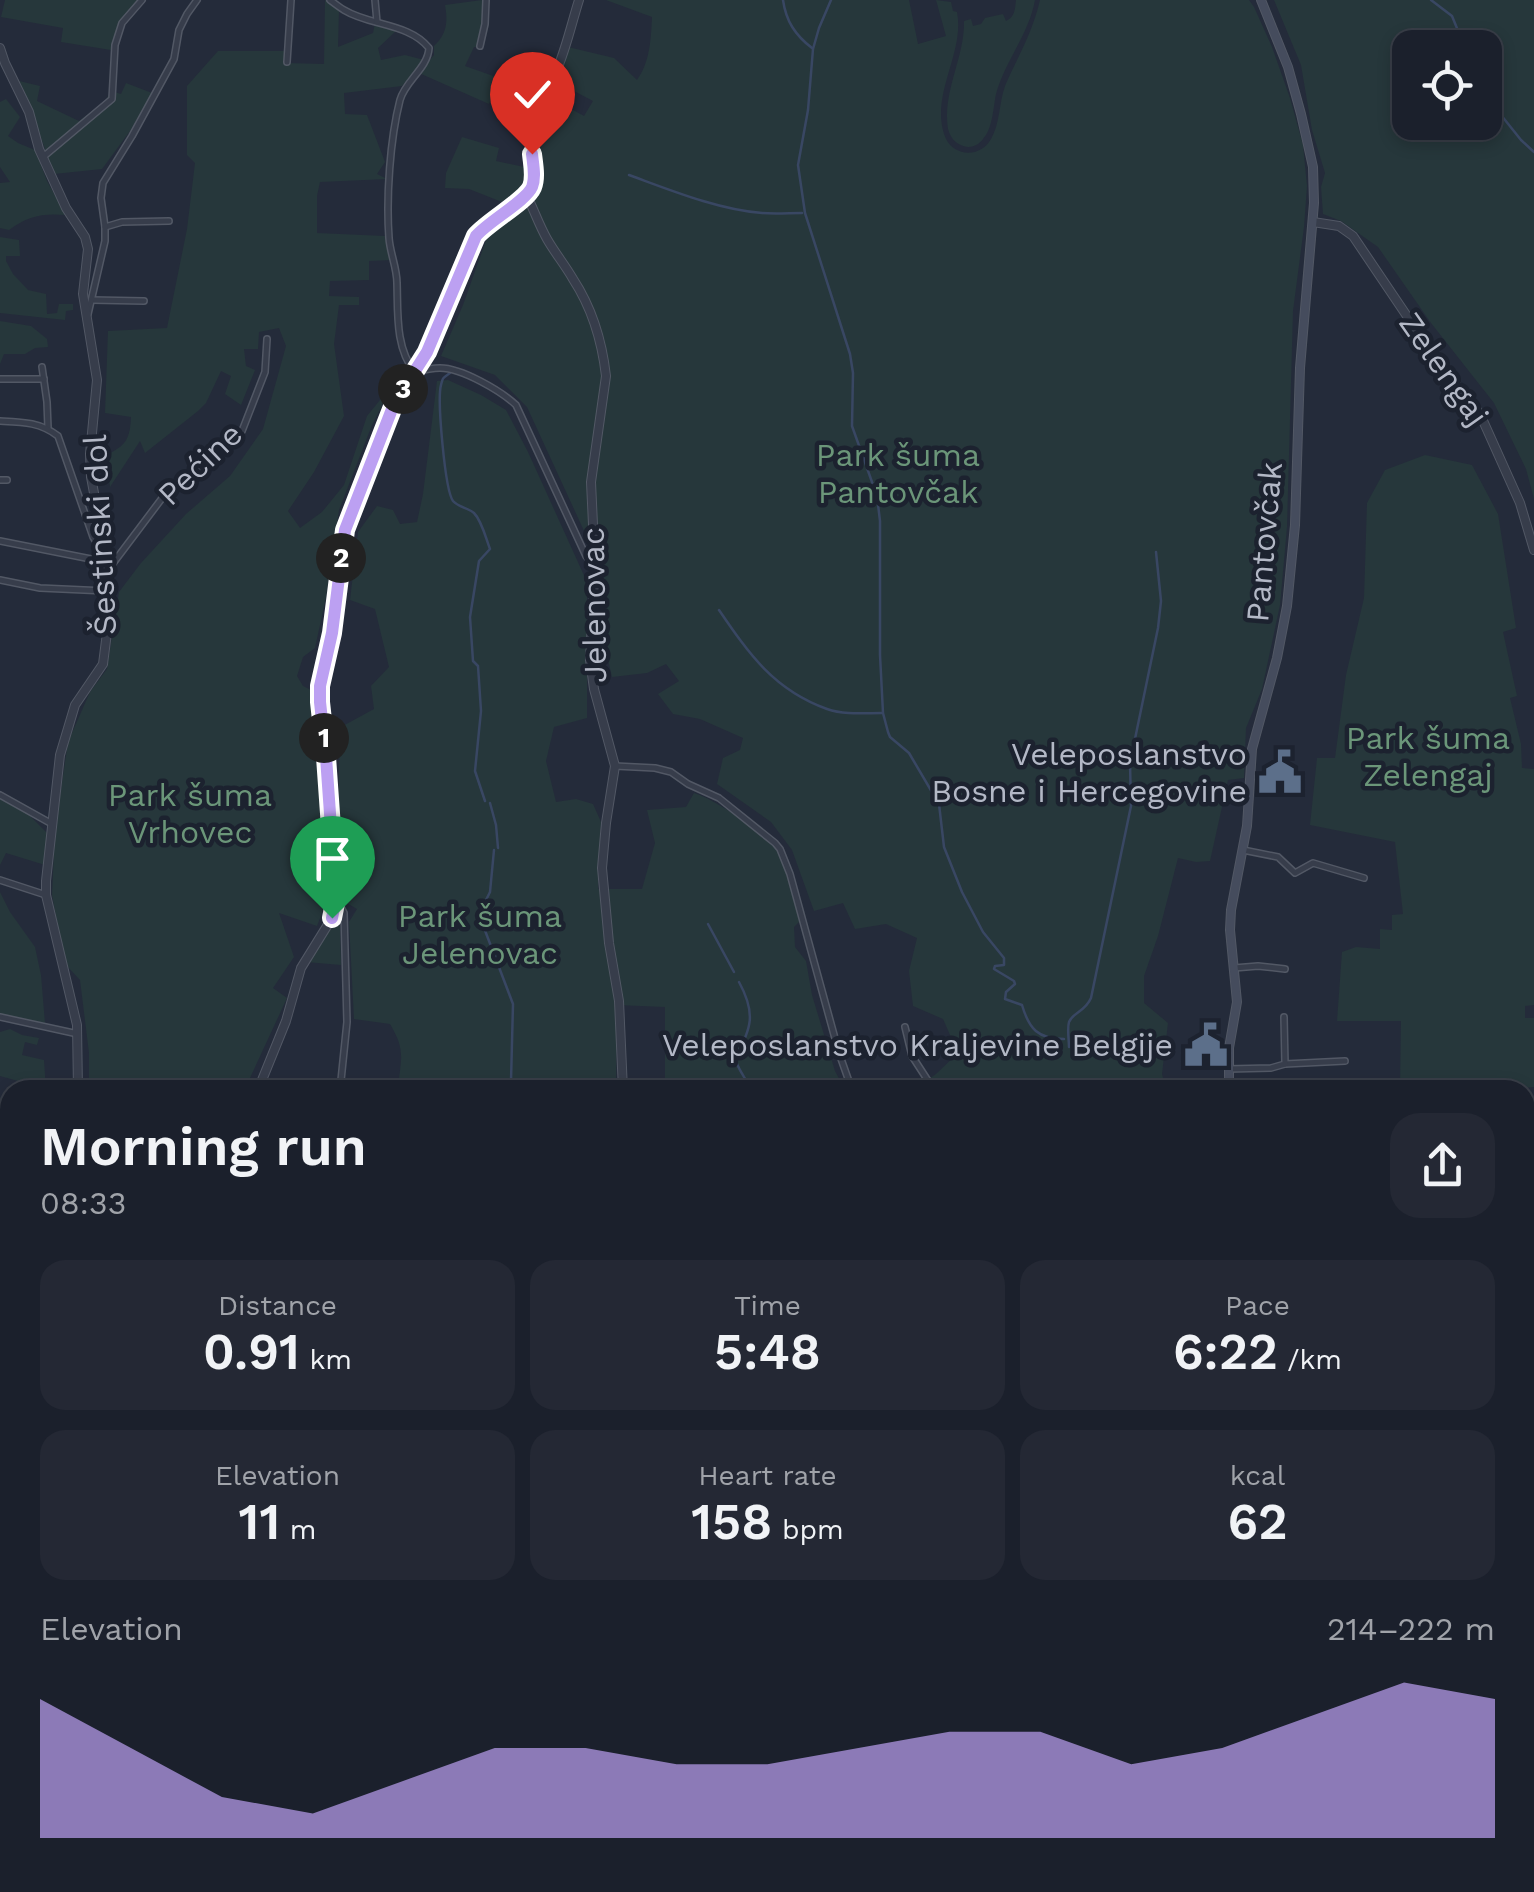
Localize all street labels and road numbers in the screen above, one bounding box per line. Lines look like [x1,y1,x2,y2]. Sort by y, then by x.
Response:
street label: Zelengaj [1391,305,1497,433]
street label: Pećine [150,415,250,513]
street label: Šestinski dol [76,433,124,636]
street label: Pantovčak [1238,460,1290,624]
street label: Jelenovac [574,527,614,683]

